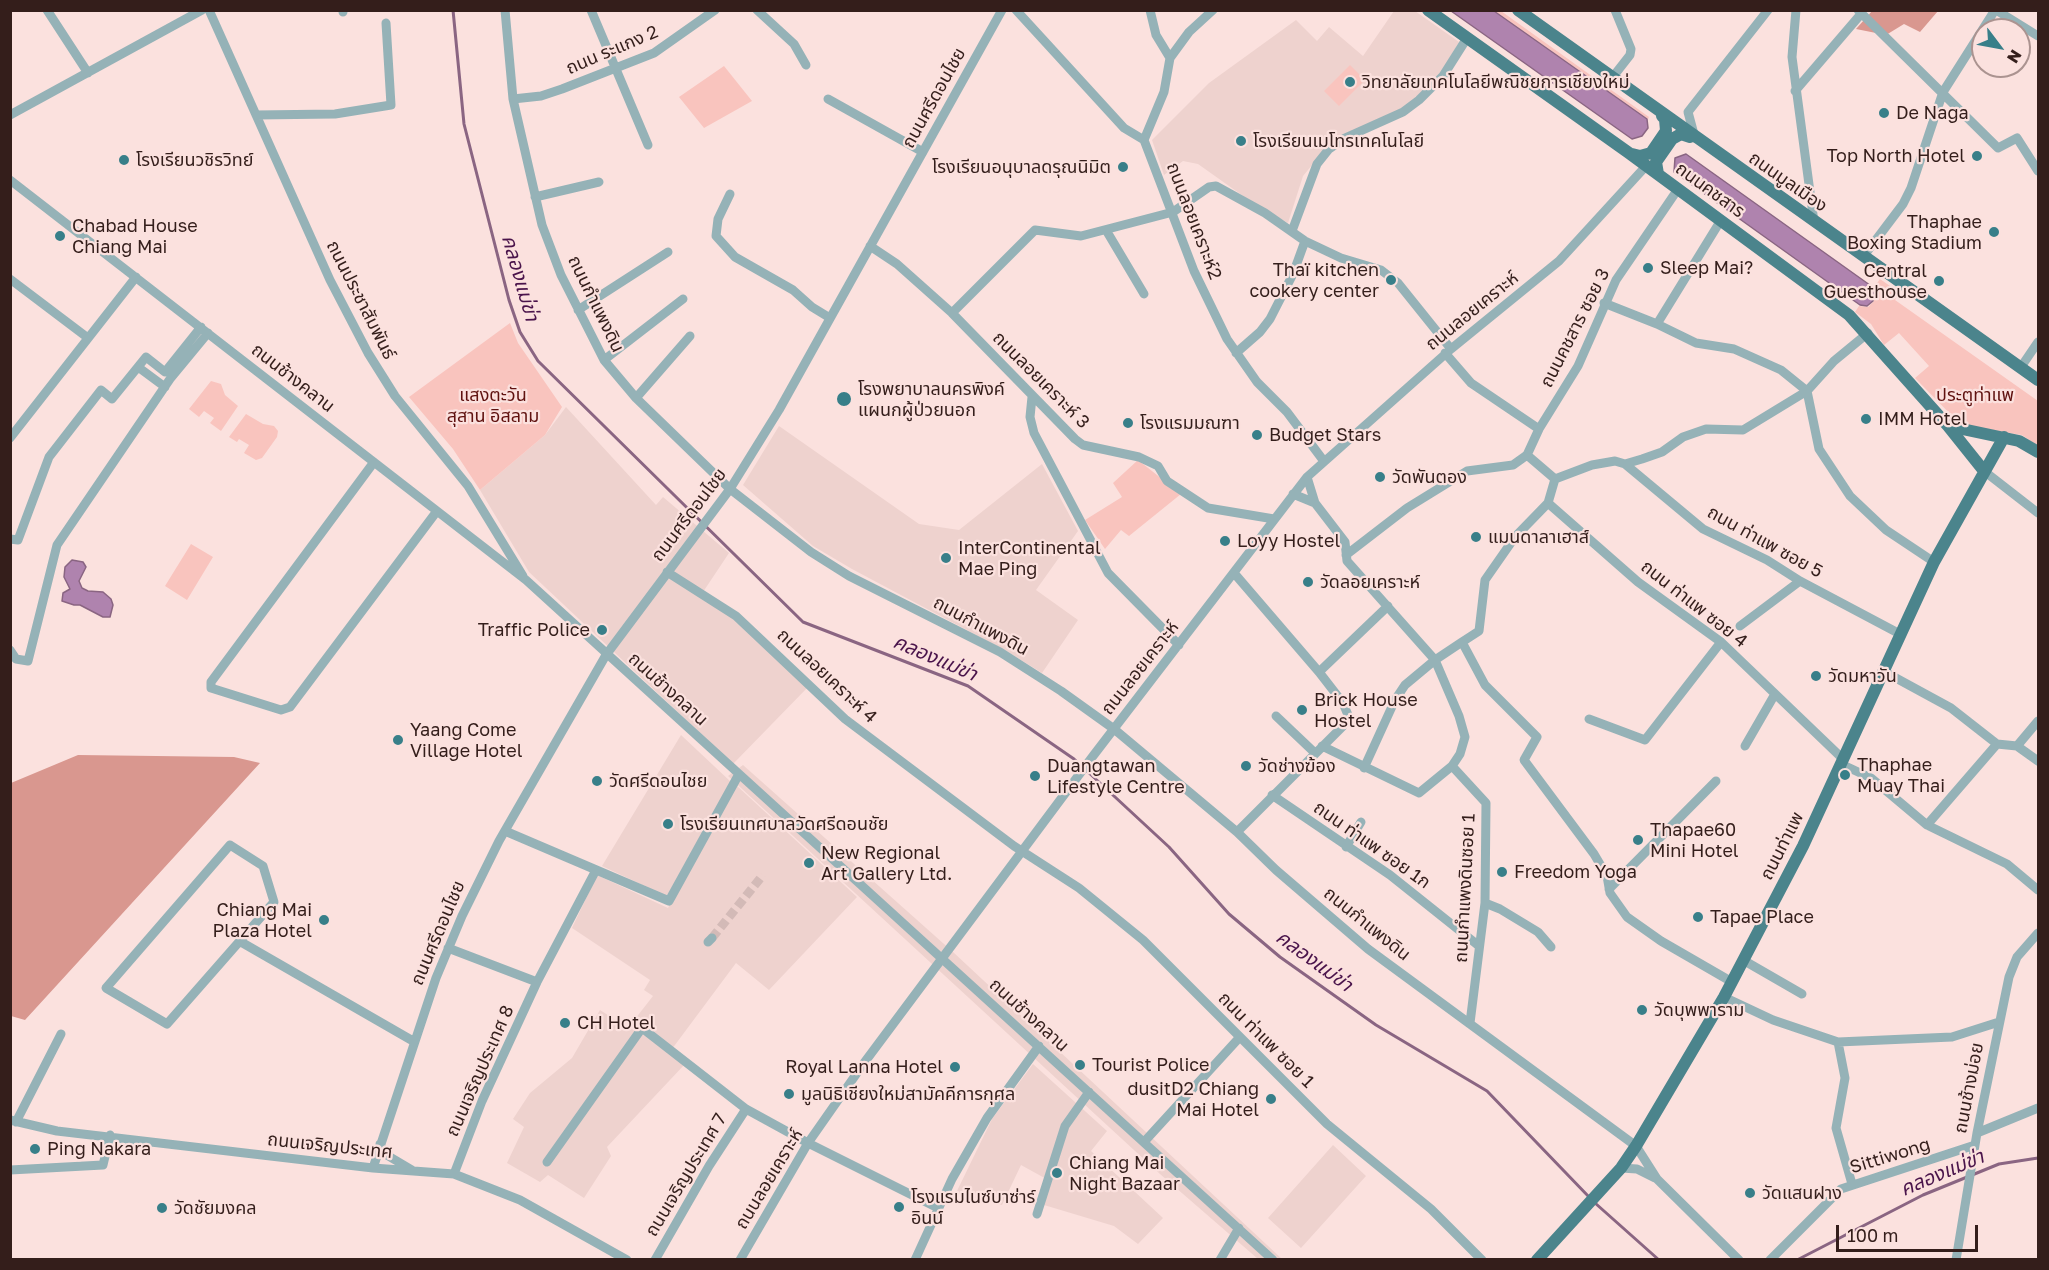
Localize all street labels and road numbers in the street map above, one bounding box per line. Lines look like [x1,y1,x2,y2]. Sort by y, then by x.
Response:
street label: ถนน ระแกง 2 [563,21,661,79]
street label: ถนนศรีดอนไชย [898,44,970,152]
street label: ถนนมูลเมือง [1745,147,1831,217]
street label: ถนนคชสาร [1671,158,1749,222]
street label: ถนนลอยเคราะห์2 [1162,159,1226,283]
street label: ถนนประชาสัมพันธ์ [322,237,400,363]
street label: ถนนกำแพงดิน [563,252,629,356]
street label: ถนนคชสาร ซอย 3 [1536,265,1614,391]
street label: ถนนลอยเคราะห์ [1421,267,1523,355]
street label: ถนนลอยเคราะห์ 3 [988,327,1094,433]
street label: ถนนช้างคลาน [247,339,339,417]
street label: ถนนศรีดอนไชย [647,464,731,566]
street label: ถนน ท่าแพ ซอย 5 [1704,501,1826,583]
street label: ถนน ท่าแพ ซอย 4 [1636,556,1752,652]
street label: ถนนกำแพงดิน [929,592,1033,660]
street label: ถนนลอยเคราะห์ [1097,617,1183,719]
street label: ถนนลอยเคราะห์ 4 [773,624,881,728]
street label: ถนนช้างคลาน [624,648,712,730]
street label: ถนน ท่าแพ ซอย 1ก [1309,797,1435,893]
street label: ถนนท่าแพ [1756,808,1808,884]
street label: ถนนกำแพงดินซอย 1 [1450,813,1480,963]
street label: ถนนศรีดอนไชย [406,878,470,988]
street label: ถนนกำแพงดิน [1319,883,1415,965]
street label: ถนนช้างคลาน [985,974,1073,1056]
street label: ถนน ท่าแพ ซอย 1 [1214,988,1318,1092]
street label: ถนนเจริญประเทศ 8 [441,1002,519,1140]
street label: ถนนช้างม่อย [1950,1041,1988,1135]
street label: ถนนเจริญประเทศ 7 [641,1110,731,1240]
street label: ถนนลอยเคราะห์ [731,1125,807,1233]
street label: ถนนเจริญประเทศ [266,1129,394,1163]
street label: Sittiwong [1847,1134,1933,1178]

